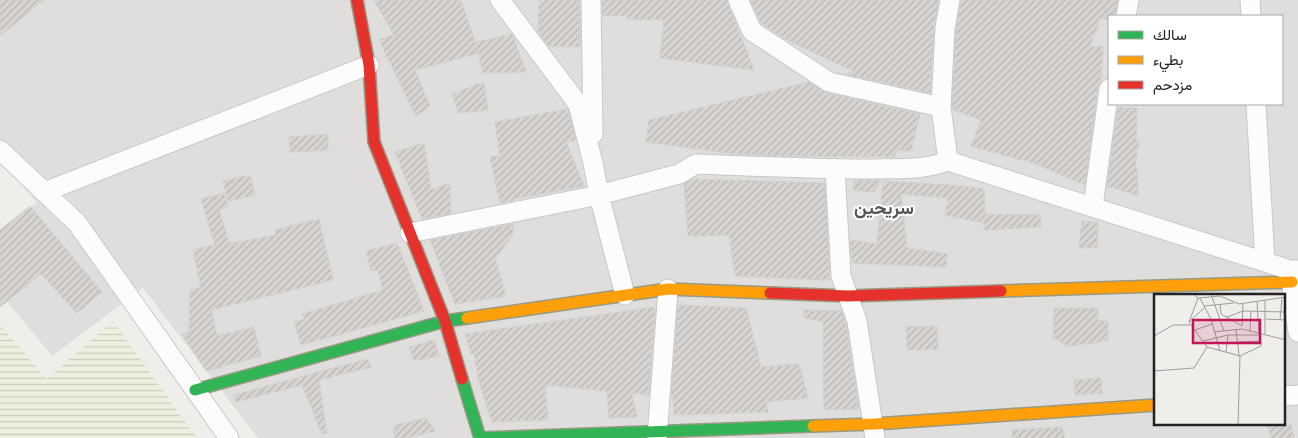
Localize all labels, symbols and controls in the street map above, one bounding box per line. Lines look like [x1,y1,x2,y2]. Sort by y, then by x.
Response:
legend [1108,15,1283,105]
text: سالك [1153,24,1187,45]
text: بطيء [1153,49,1183,73]
text: مزدحم [1153,74,1192,95]
district label: سريحين [854,195,914,220]
inset map [1154,294,1286,426]

